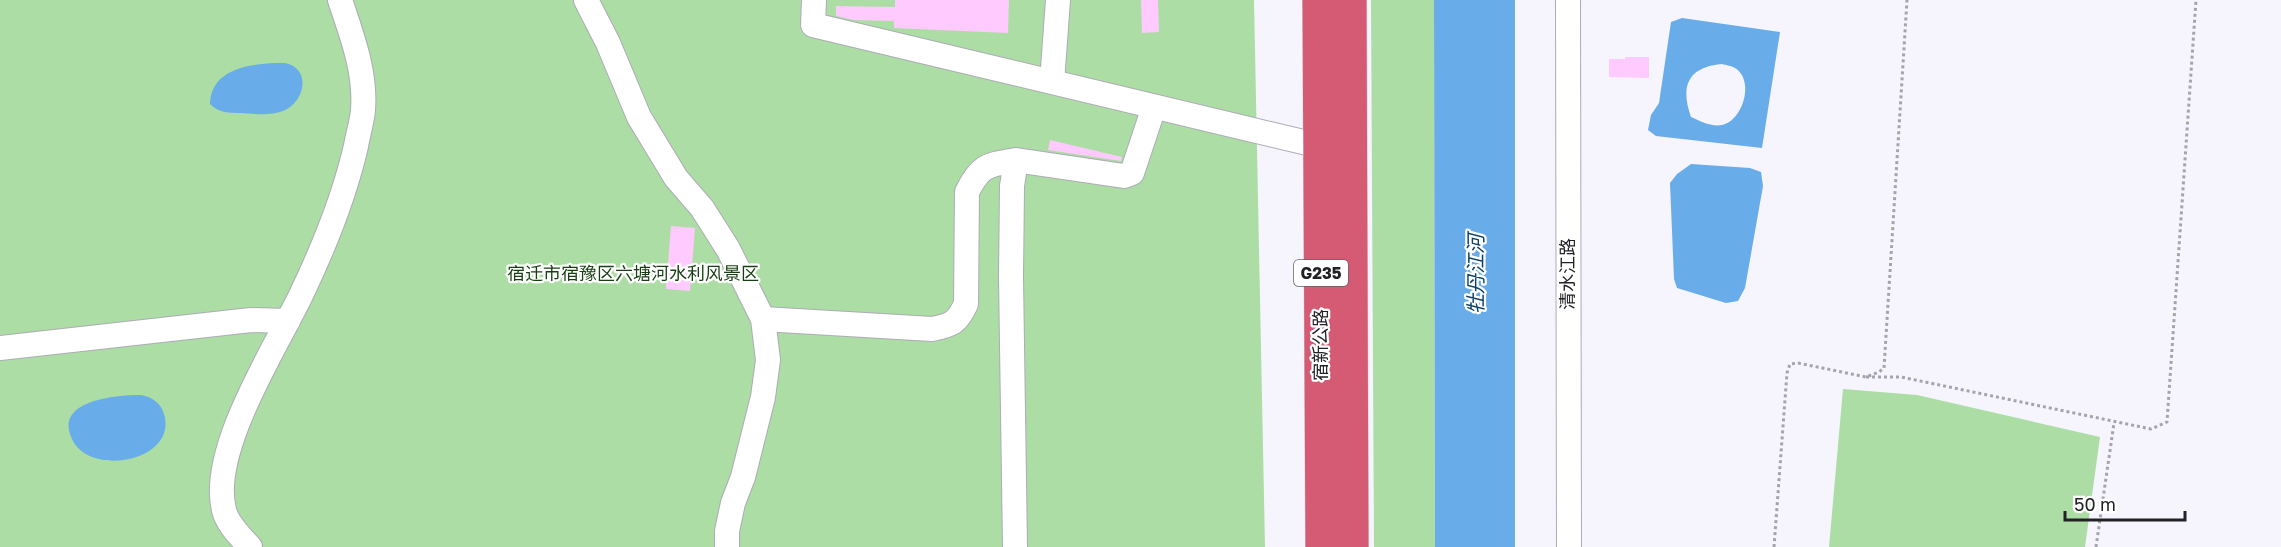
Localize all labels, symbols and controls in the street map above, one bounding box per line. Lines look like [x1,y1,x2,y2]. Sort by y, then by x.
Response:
water label: 牡丹江河 [1463,230,1487,314]
street label: 清水江路 [1556,238,1578,310]
road number: G235 [1294,260,1348,286]
park label: 宿迁市宿豫区六塘河水利风景区 [507,262,759,284]
street label: 宿新公路 [1309,309,1331,381]
scale bar [2065,484,2185,522]
text: 50 m [2074,493,2116,515]

